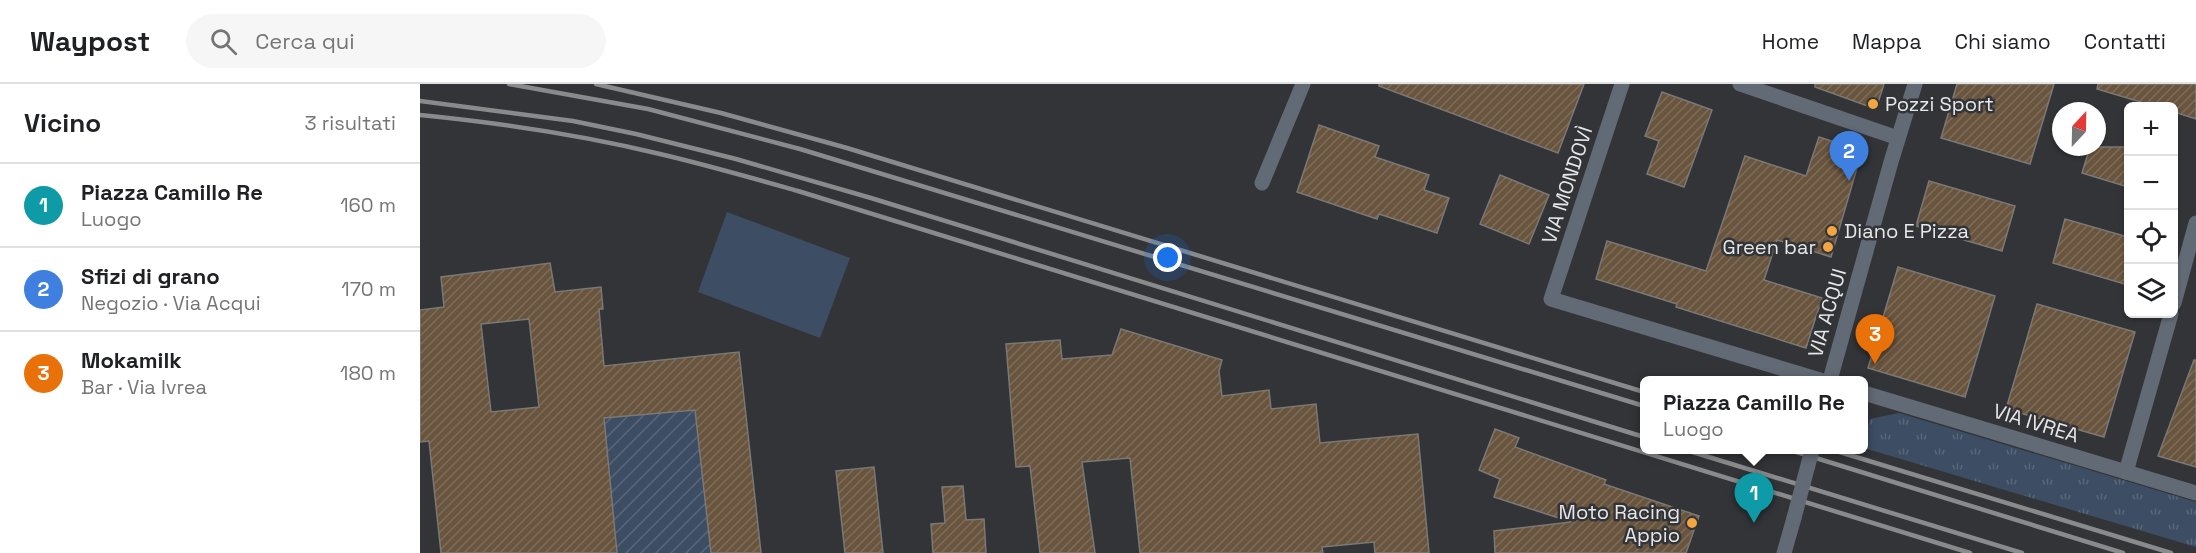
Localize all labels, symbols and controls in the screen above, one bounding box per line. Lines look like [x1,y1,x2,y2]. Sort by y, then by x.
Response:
search box [186,14,606,68]
text: Waypost [30,23,150,59]
icon: search [207,25,240,58]
text: Cerca qui [255,27,355,55]
text: Home [1762,28,1819,55]
text: Mappa [1852,28,1921,55]
text: Chi siamo [1954,28,2051,55]
text: Contatti [2084,28,2166,55]
place label: Pozzi Sport [1885,91,1994,117]
marker: Pozzi Sport [1866,97,1880,111]
north arrow [2052,102,2106,156]
map controls [2124,102,2178,318]
button: + [2124,102,2178,156]
text: Vicino [24,106,101,140]
text: 3 risultati [305,110,396,136]
street label: VIA MONDOVÌ [1536,123,1598,247]
pin: 2 [1830,132,1868,181]
button: − [2124,156,2178,210]
text: Piazza Camillo Re [81,178,263,206]
text: 1 [39,192,48,218]
text: 160 m [340,192,396,218]
text: Luogo [81,206,142,232]
button: locate [2124,210,2178,264]
place label: Diano E Pizza [1844,218,1969,244]
marker: Diano E Pizza [1825,224,1839,238]
place label: Green bar [1723,234,1816,260]
marker: Green bar [1821,240,1835,254]
your location [1153,243,1182,272]
text: Sfizi di grano [81,262,220,290]
button: layers [2124,264,2178,318]
street label: VIA ACQUI [1802,266,1852,360]
text: 2 [38,276,49,302]
text: 170 m [341,276,396,302]
text: Negozio · Via Acqui [81,290,261,316]
pin: 3 [1856,314,1894,364]
text: Mokamilk [81,346,182,374]
text: 3 [37,360,50,386]
text: 180 m [340,360,396,386]
text: Bar · Via Ivrea [81,374,207,400]
popup [1640,376,1868,454]
text: Piazza Camillo Re [1663,388,1845,416]
street label: VIA IVREA [1990,398,2082,448]
text: Luogo [1663,416,1724,442]
pin: 1 [1734,474,1774,523]
place label: Moto Racing Appio [1559,499,1680,548]
marker: Moto Racing Appio [1685,516,1699,530]

